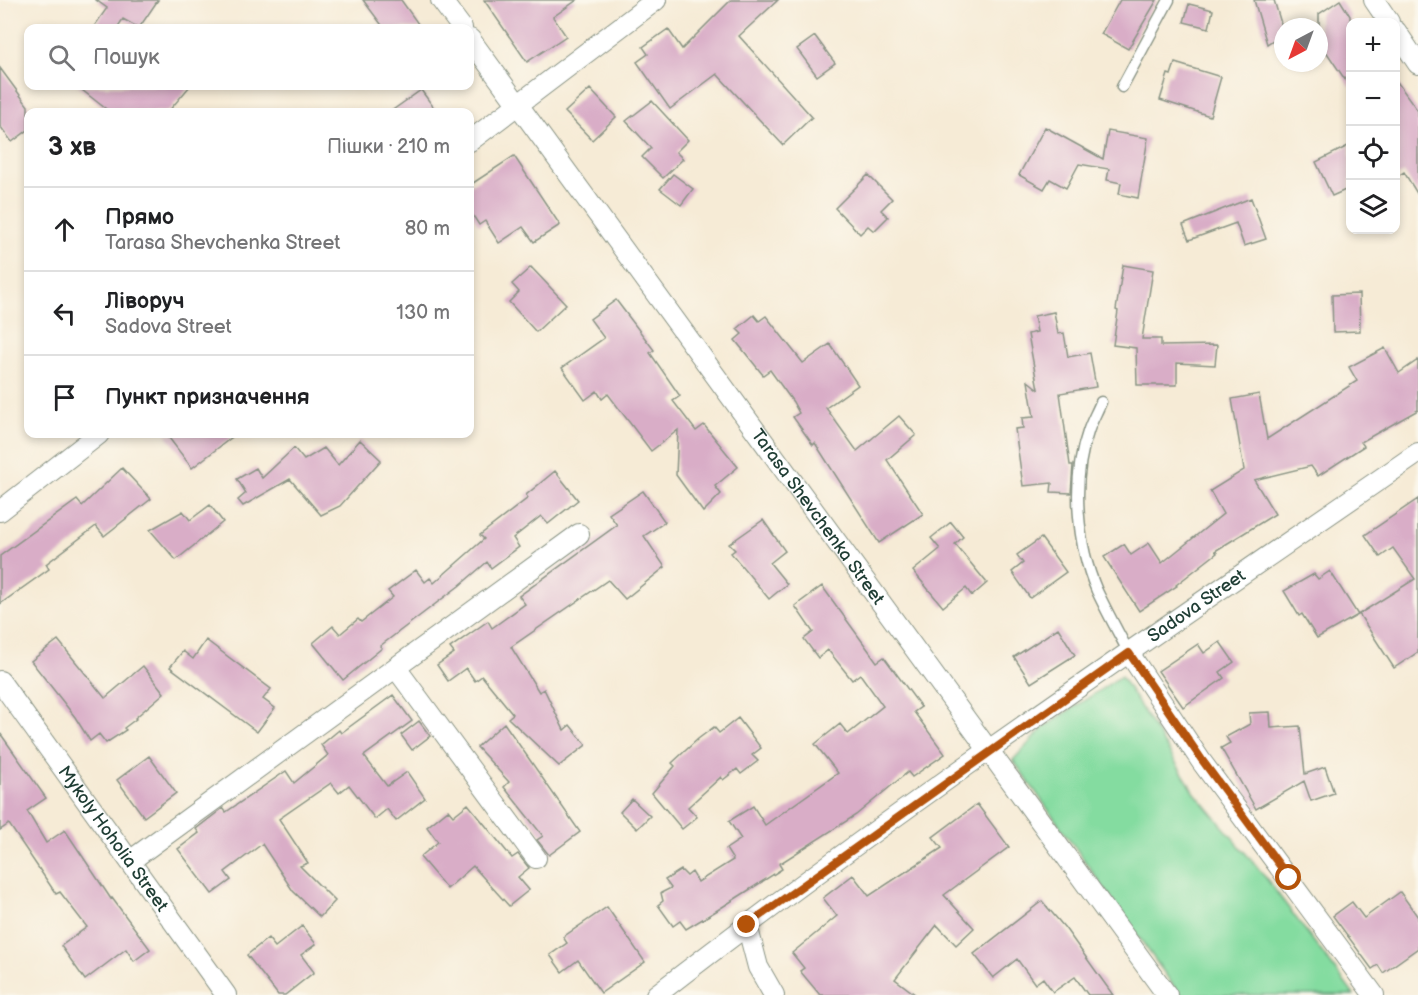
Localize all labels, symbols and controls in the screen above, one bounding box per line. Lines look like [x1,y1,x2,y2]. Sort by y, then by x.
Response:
north arrow [1274,18,1328,72]
map controls [1346,18,1400,234]
button: + [1346,18,1400,72]
search box [24,24,474,90]
icon: search [45,41,78,74]
text: Пошук [93,44,160,71]
button: − [1346,72,1400,126]
button: locate [1346,126,1400,180]
text: 3 хв [48,132,96,163]
text: Пішки · 210 m [327,135,450,159]
button: layers [1346,180,1400,234]
text: Прямо [105,204,174,231]
icon: ahead [48,213,81,246]
text: 80 m [405,217,450,241]
text: Tarasa Shevchenka Street [105,231,340,255]
text: Ліворуч [105,288,185,315]
icon: left [48,297,81,330]
text: 130 m [396,301,450,325]
text: Sadova Street [105,315,232,339]
icon: arrive [48,381,81,414]
text: Пункт призначення [105,384,310,411]
street label: Tarasa Shevchenka Street [747,425,889,609]
street label: Sadova Street [1143,564,1250,647]
street label: Mykoly Hoholia Street [54,762,173,916]
route start [1275,864,1301,890]
route end [733,911,759,937]

